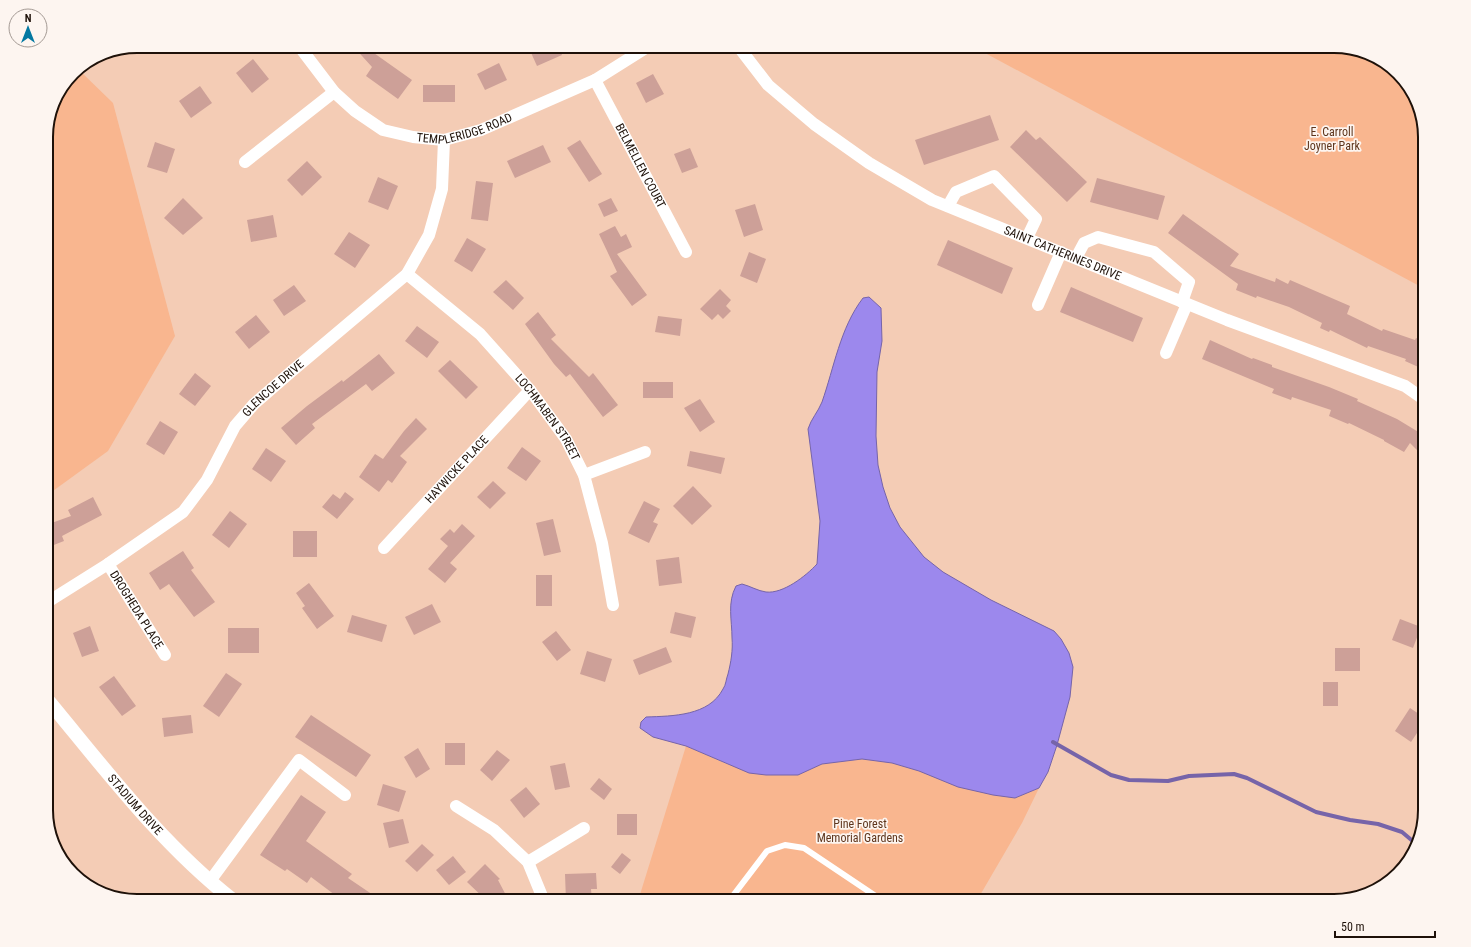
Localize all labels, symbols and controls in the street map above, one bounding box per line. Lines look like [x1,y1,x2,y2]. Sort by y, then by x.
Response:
north arrow [8,8,48,48]
text: N [25,12,32,25]
street label: TEMPLERIDGE ROAD [416,110,514,147]
street label: BELMELLEN COURT [612,121,668,210]
park label: E. Carroll Joyner Park [1304,125,1361,153]
street label: SAINT CATHERINES DRIVE [1002,223,1123,283]
street label: GLENCOE DRIVE [239,357,307,419]
street label: LOCHMABEN STREET [512,371,583,463]
street label: HAYWICKE PLACE [422,433,491,506]
street label: DROGHEDA PLACE [107,568,166,651]
street label: STADIUM DRIVE [105,771,166,838]
park label: Pine Forest Memorial Gardens [817,817,903,845]
scale bar [1335,913,1435,939]
text: 50 m [1341,920,1365,934]

